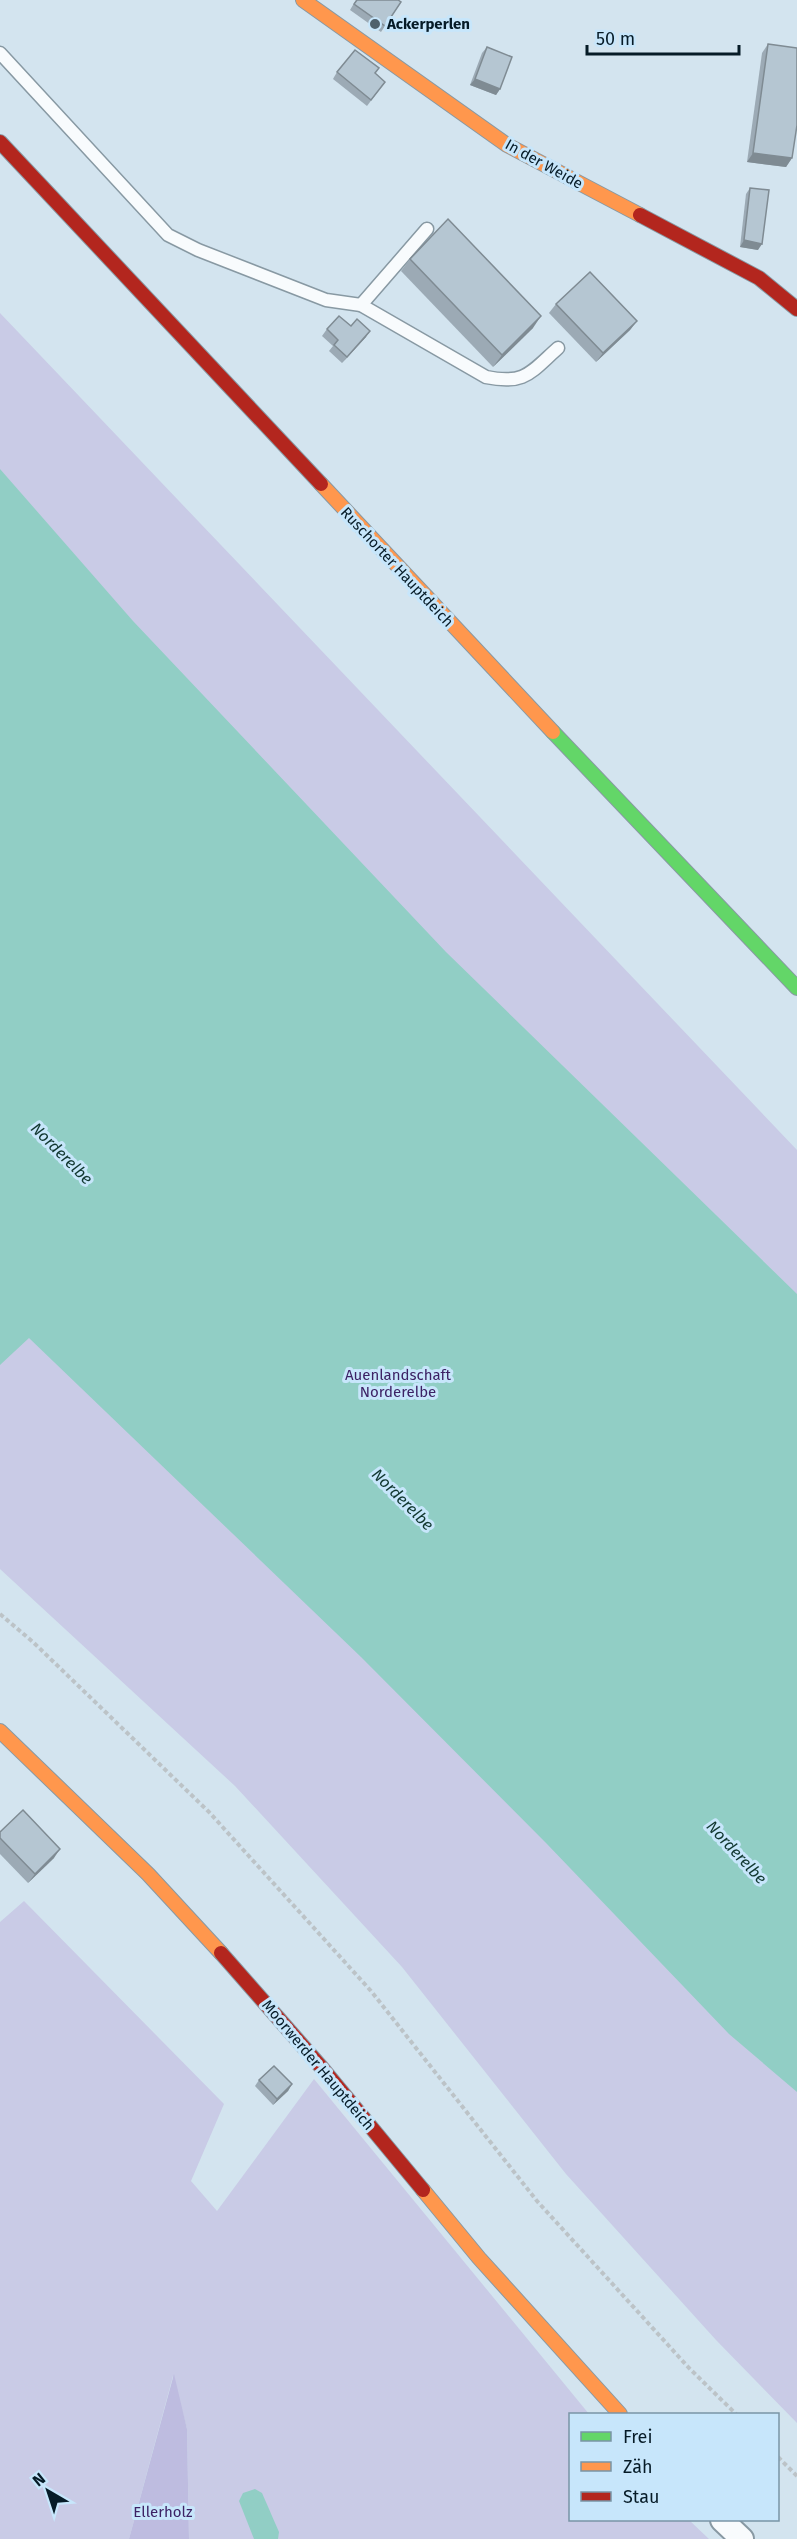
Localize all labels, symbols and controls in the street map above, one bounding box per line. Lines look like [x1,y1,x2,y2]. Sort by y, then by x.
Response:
place label: Ackerperlen [386,15,470,33]
marker: Ackerperlen [368,17,382,31]
scale bar [587,18,738,56]
text: 50 m [596,28,635,50]
street label: In der Weide [502,135,586,193]
street label: Ruschorter Hauptdeich [337,503,457,631]
water label: Norderelbe [27,1119,96,1188]
park label: Auenlandschaft Norderelbe [345,1366,452,1401]
water label: Norderelbe [368,1465,437,1534]
water label: Norderelbe [703,1817,771,1888]
street label: Moorwerder Hauptdeich [258,1996,378,2134]
legend [569,2413,779,2521]
text: Frei [623,2426,653,2448]
text: Zäh [623,2456,652,2478]
north arrow [18,2461,78,2521]
text: N [29,2469,49,2490]
text: Stau [623,2486,659,2508]
park label: Ellerholz [133,2503,193,2521]

